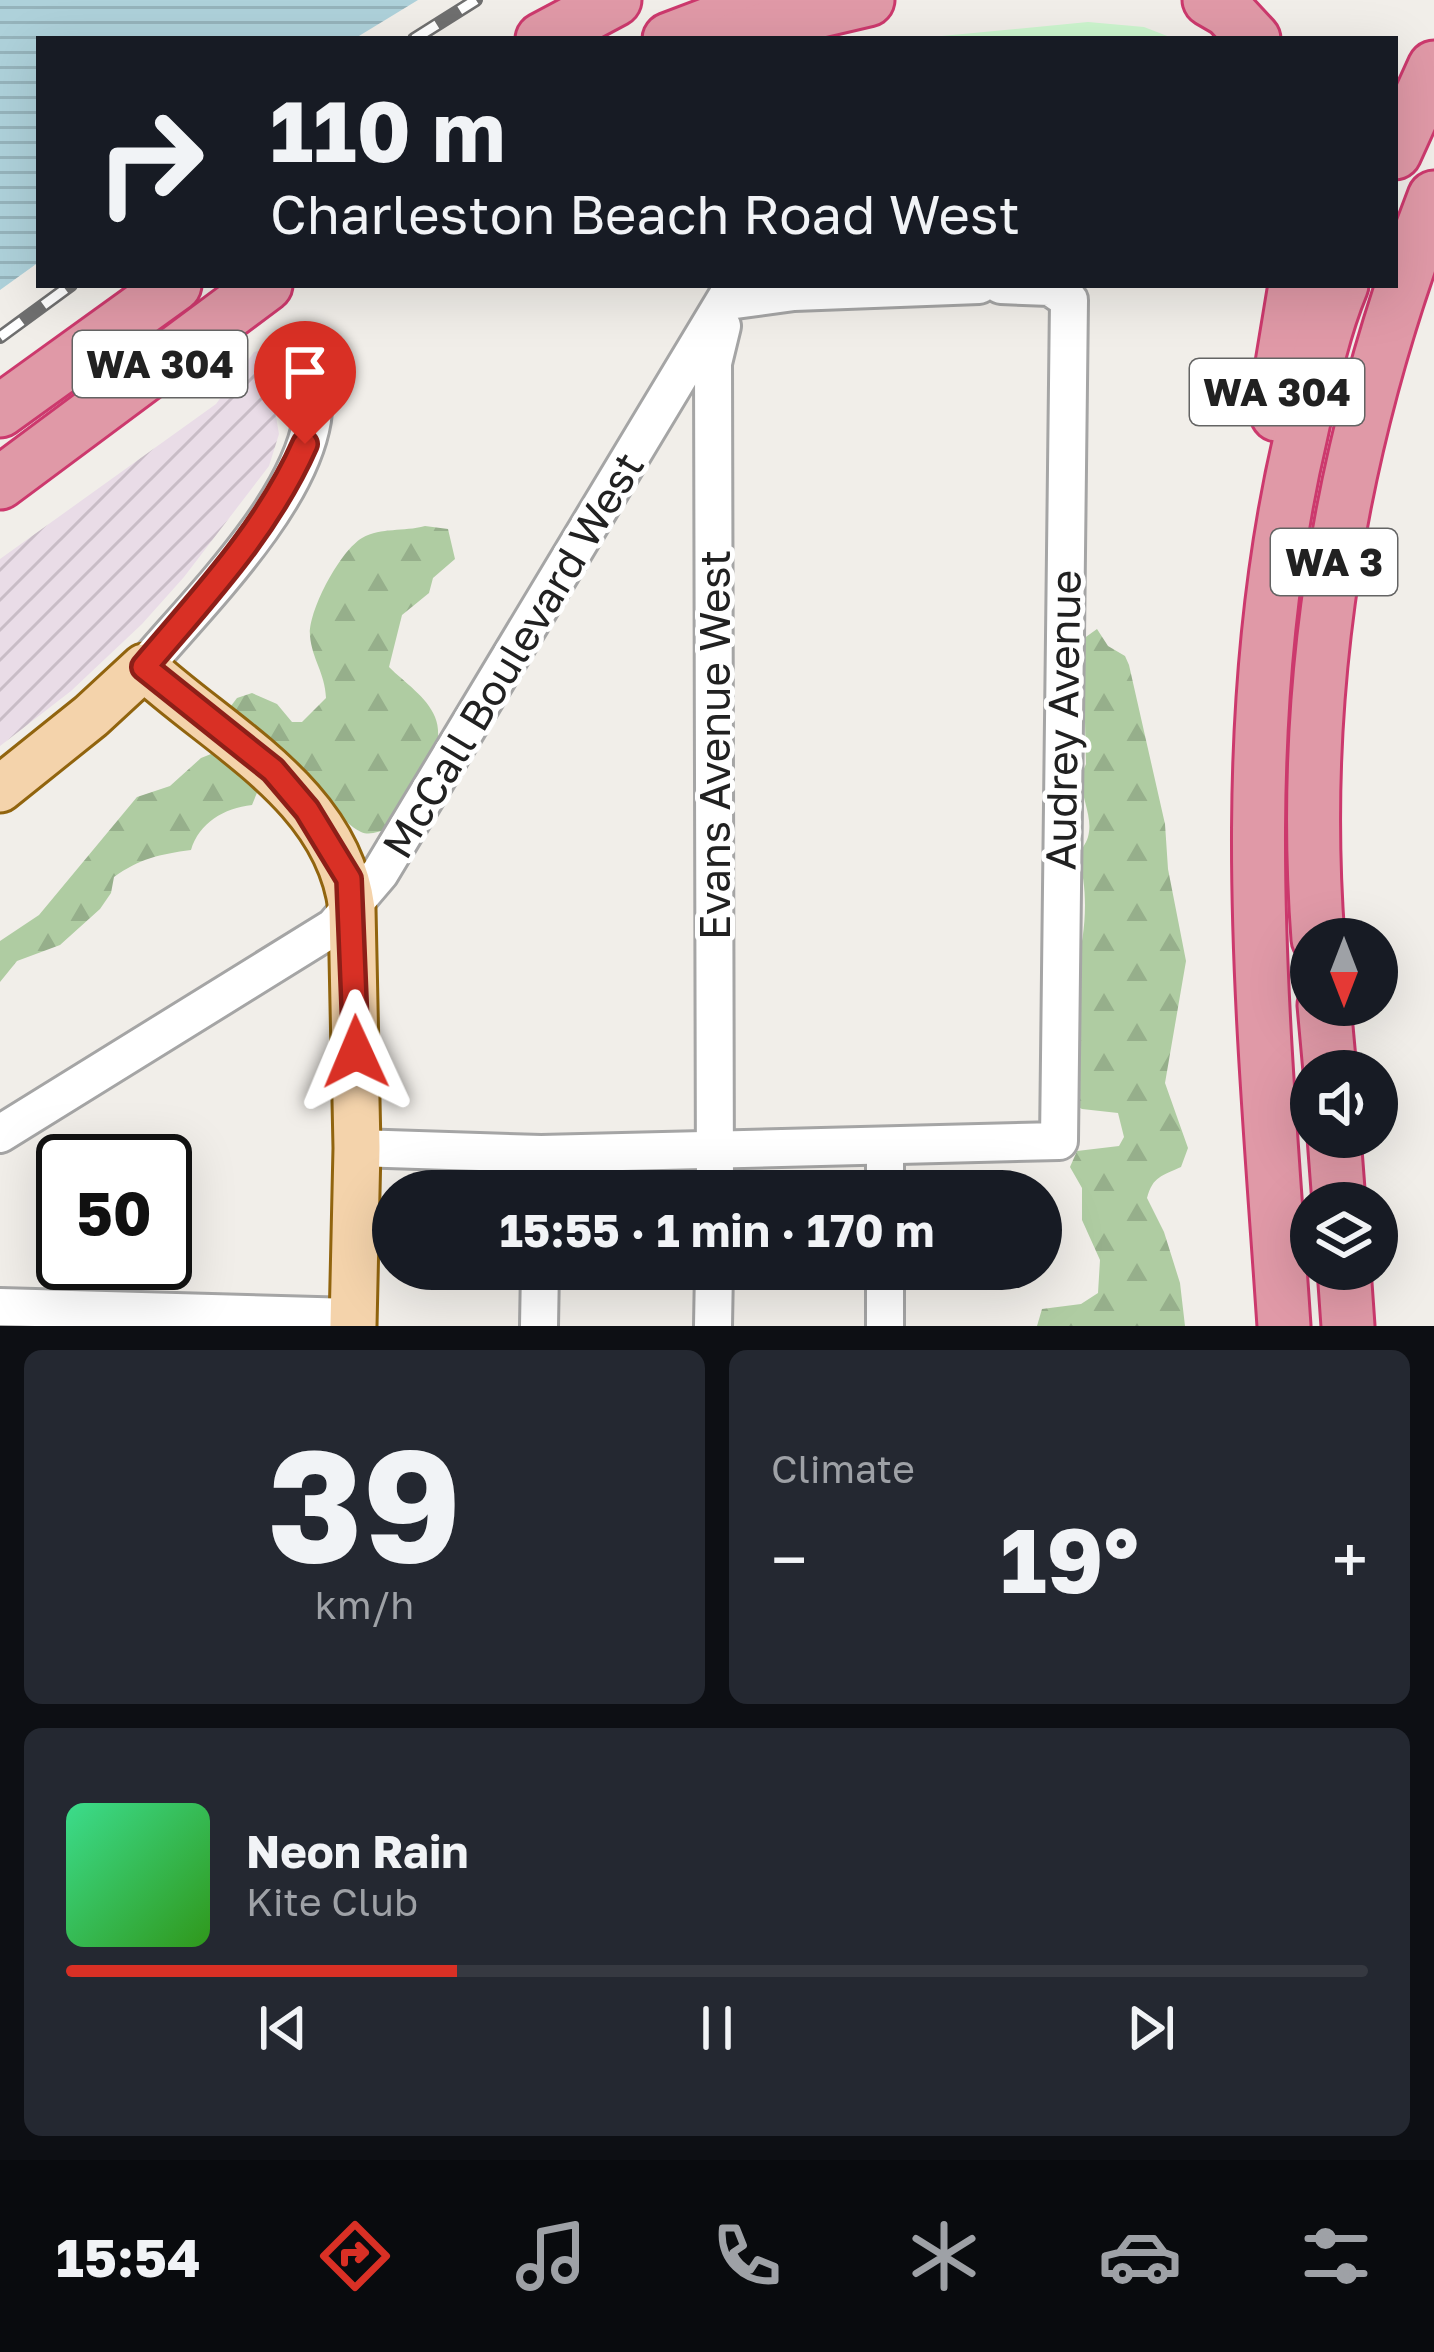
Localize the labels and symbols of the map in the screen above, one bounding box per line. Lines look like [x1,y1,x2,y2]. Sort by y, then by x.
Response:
pin [254,321,356,444]
road number: WA 304 [73,331,247,397]
road number: WA 304 [1190,359,1364,425]
street label: McCall Boulevard West [371,443,653,866]
road number: WA 3 [1271,529,1397,595]
street label: Evans Avenue West [689,550,739,940]
street label: Audrey Avenue [1034,569,1090,871]
north arrow [1290,918,1398,1026]
position arrow [293,989,419,1115]
speed limit sign: 50 [36,1134,192,1290]

